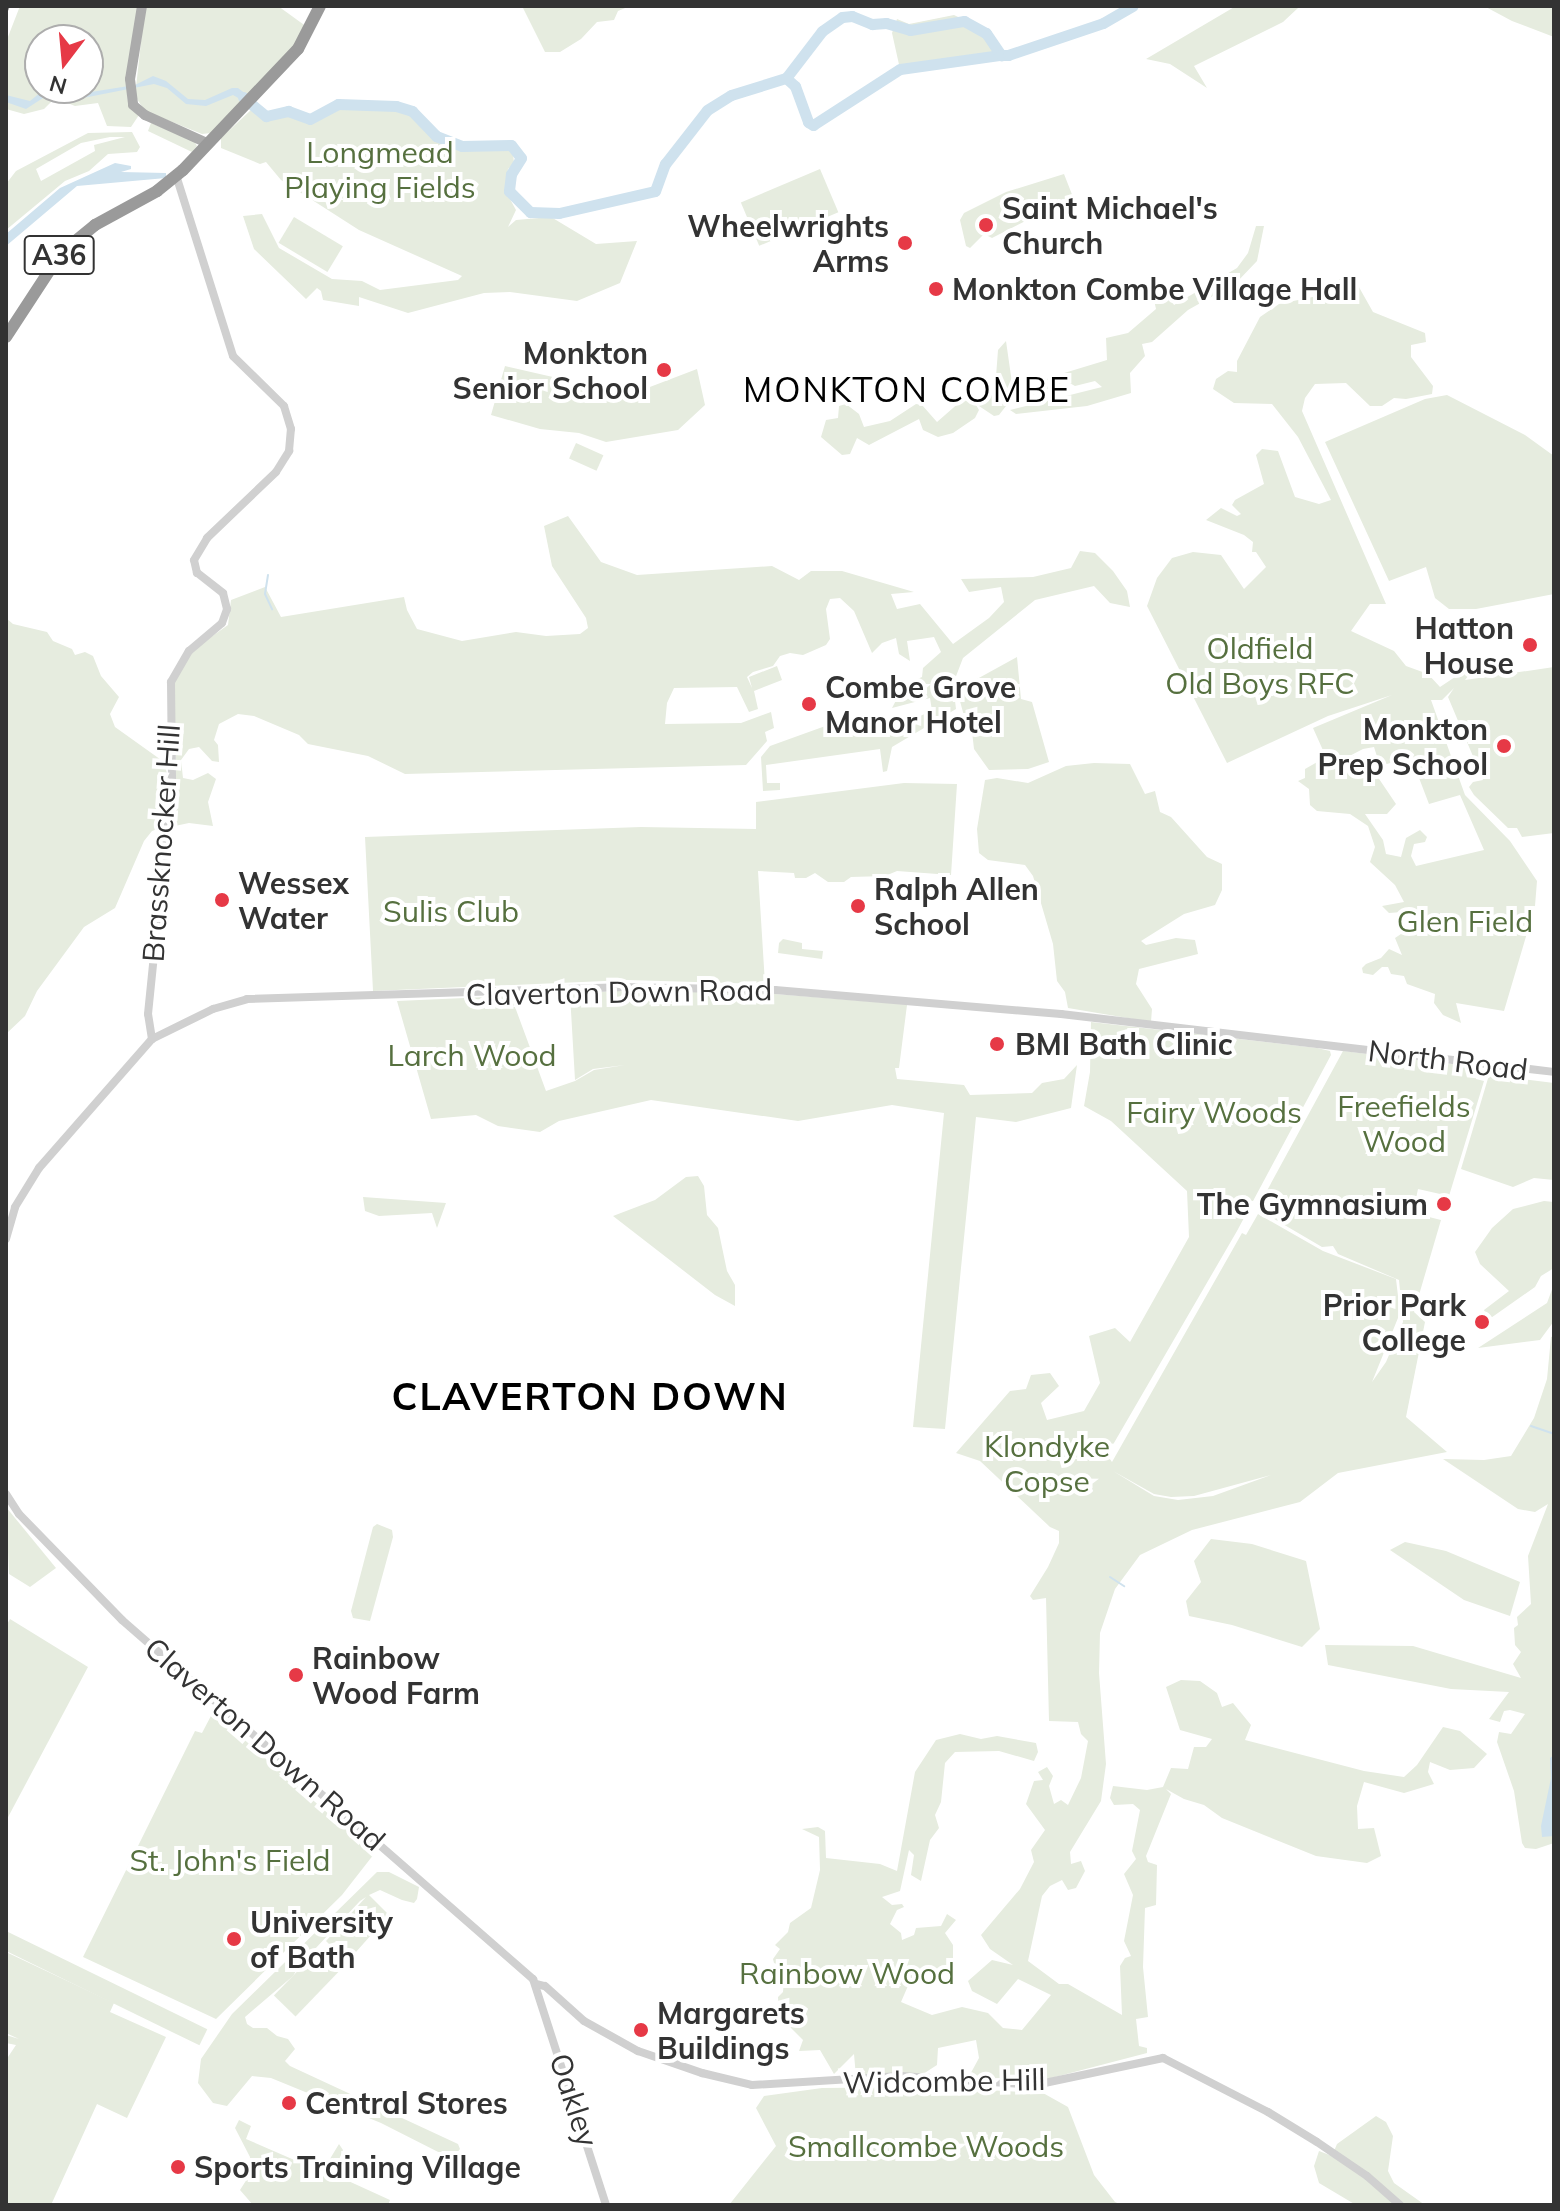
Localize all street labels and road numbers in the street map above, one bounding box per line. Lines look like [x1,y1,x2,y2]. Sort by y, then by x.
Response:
road number: A36 [23,231,95,279]
street label: Brassknocker Hill [135,723,187,963]
street label: Claverton Down Road [465,971,773,1013]
street label: North Road [1366,1032,1530,1088]
street label: Claverton Down Road [138,1630,392,1858]
street label: Oakley [542,2049,606,2151]
street label: Widcombe Hill [842,2061,1046,2101]

